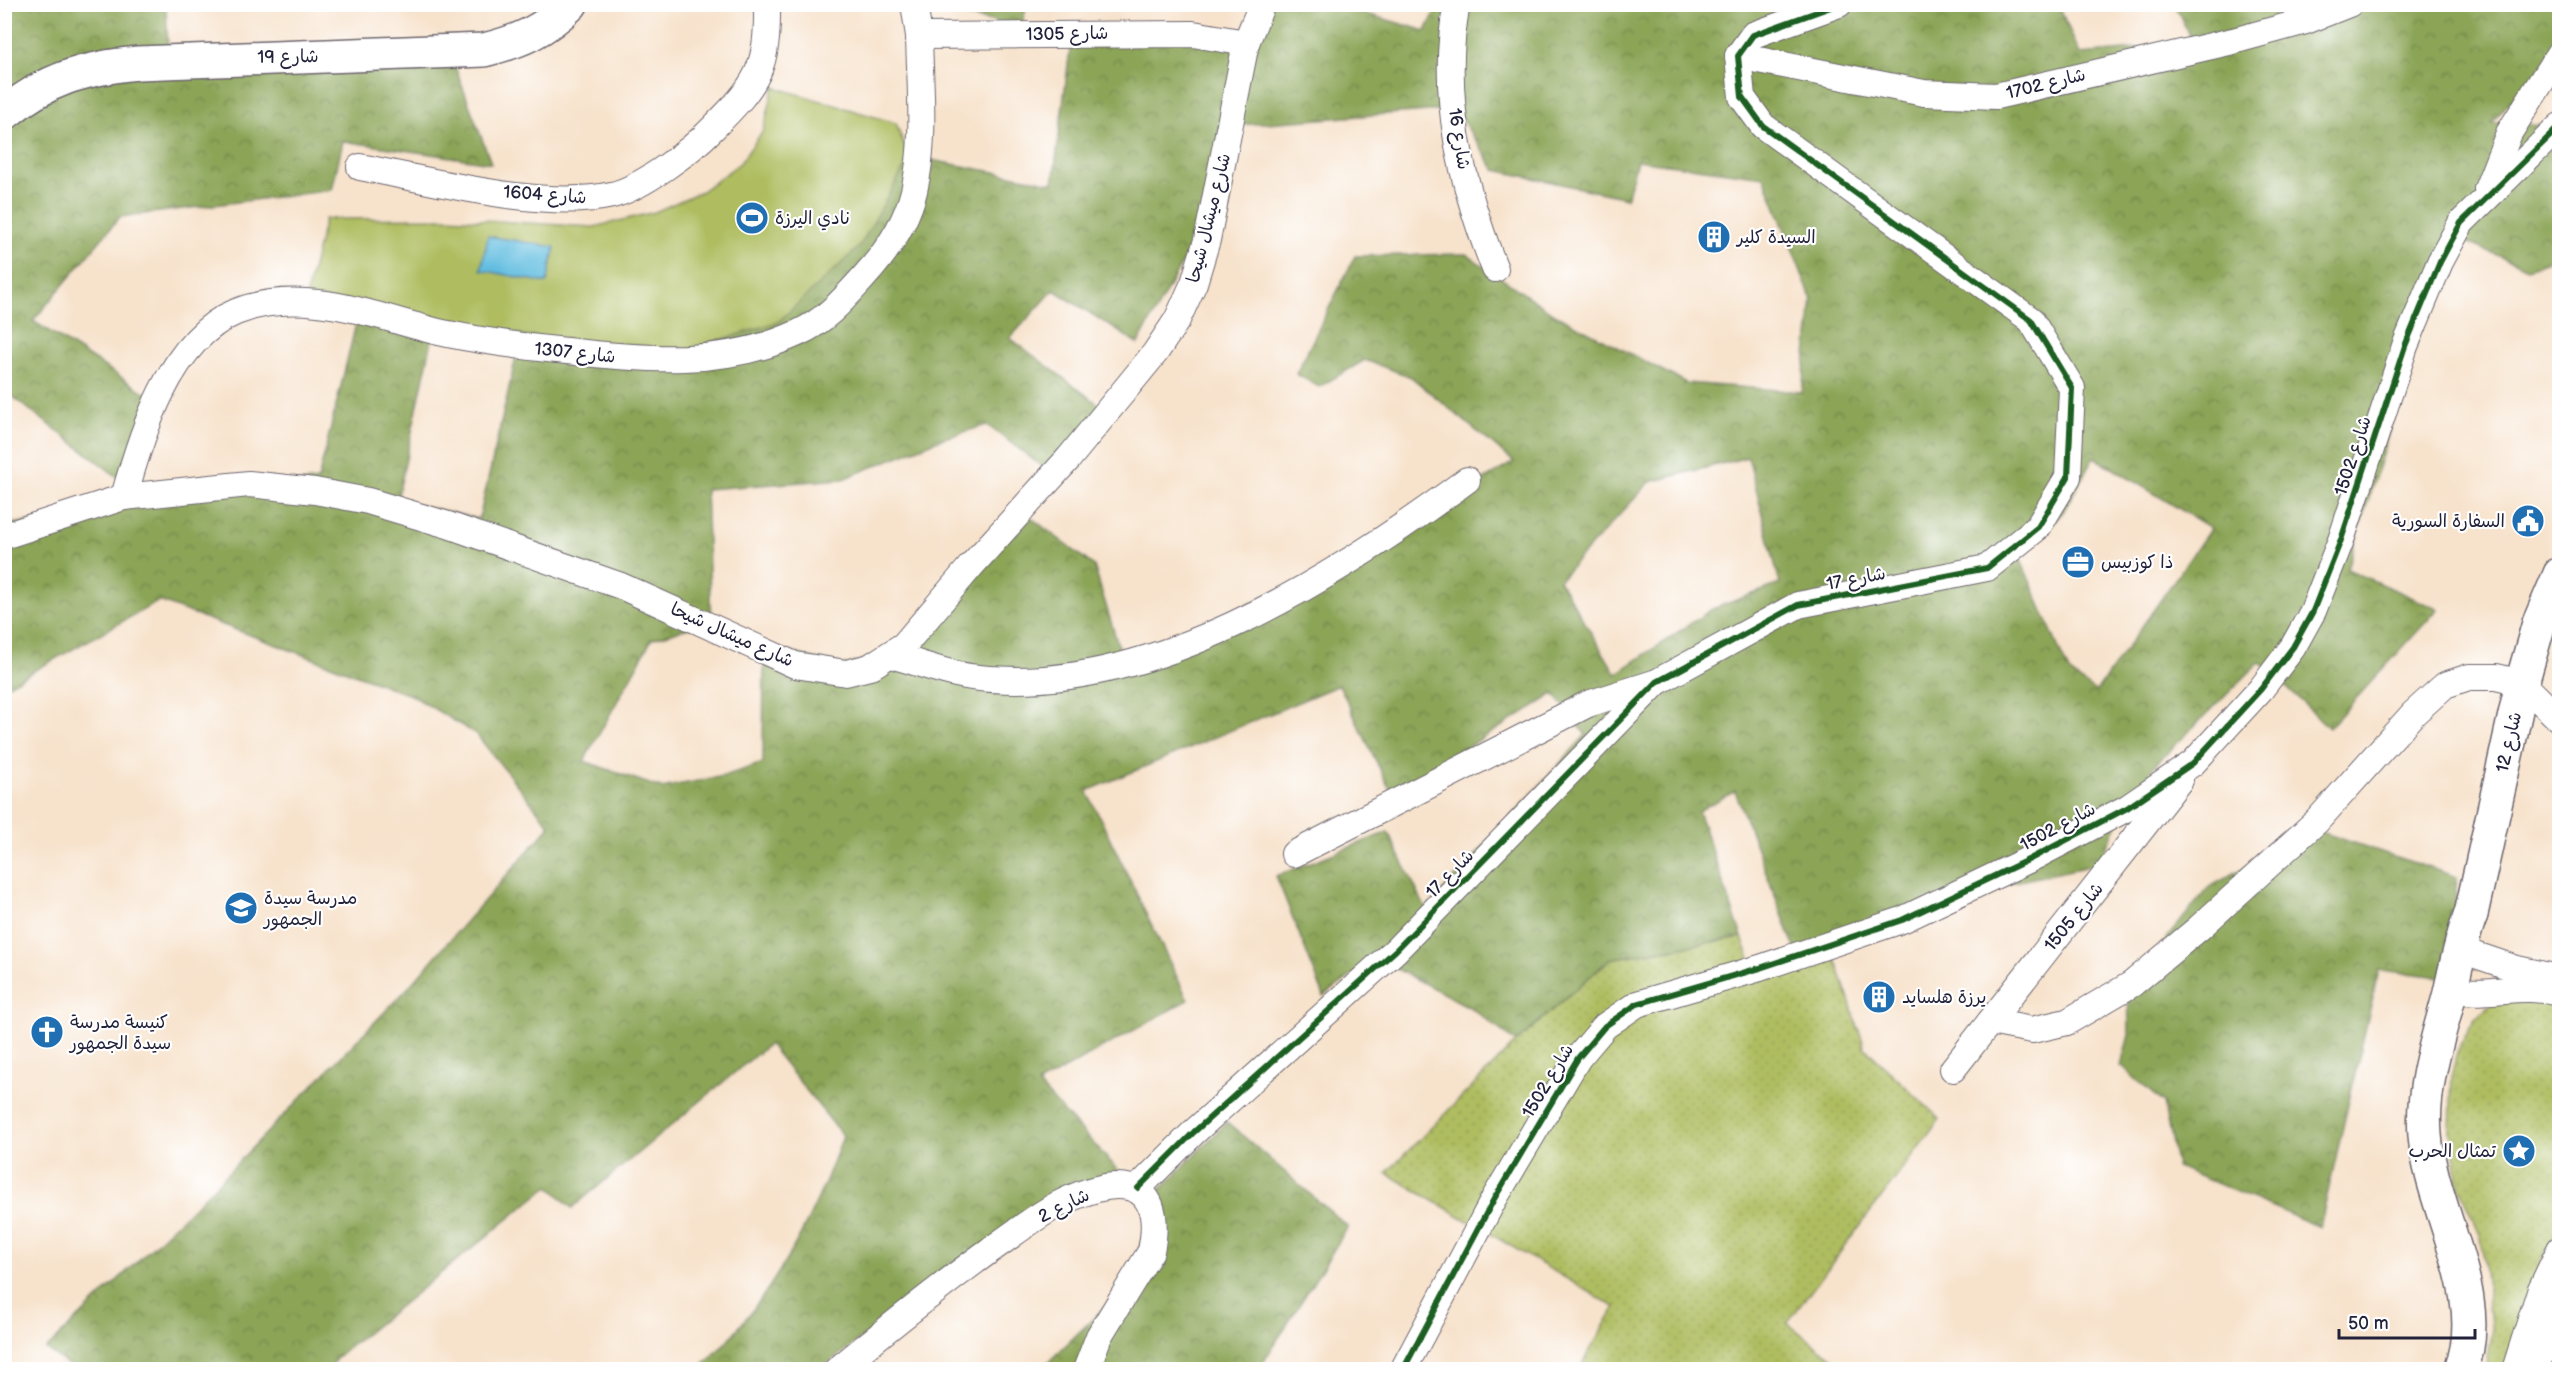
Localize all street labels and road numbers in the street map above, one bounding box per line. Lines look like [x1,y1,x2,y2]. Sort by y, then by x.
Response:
street label: شارع 1305 [1025,23,1109,46]
street label: شارع 19 [257,46,319,69]
street label: شارع 1702 [2004,64,2088,105]
street label: شارع 16 [1443,107,1474,171]
street label: شارع ميشال شيحا [1183,151,1236,285]
street label: شارع 1604 [503,182,587,209]
street label: شارع 1307 [533,338,617,369]
street label: شارع 1502 [2330,414,2377,499]
street label: شارع 17 [1825,563,1887,596]
street label: شارع ميشال شيحا [667,598,797,672]
street label: شارع 12 [2492,710,2527,775]
street label: شارع 1502 [2017,798,2100,856]
street label: شارع 17 [1422,845,1479,903]
street label: شارع 1505 [2040,879,2109,956]
street label: شارع 1502 [1518,1040,1579,1122]
street label: شارع 2 [1035,1185,1094,1228]

